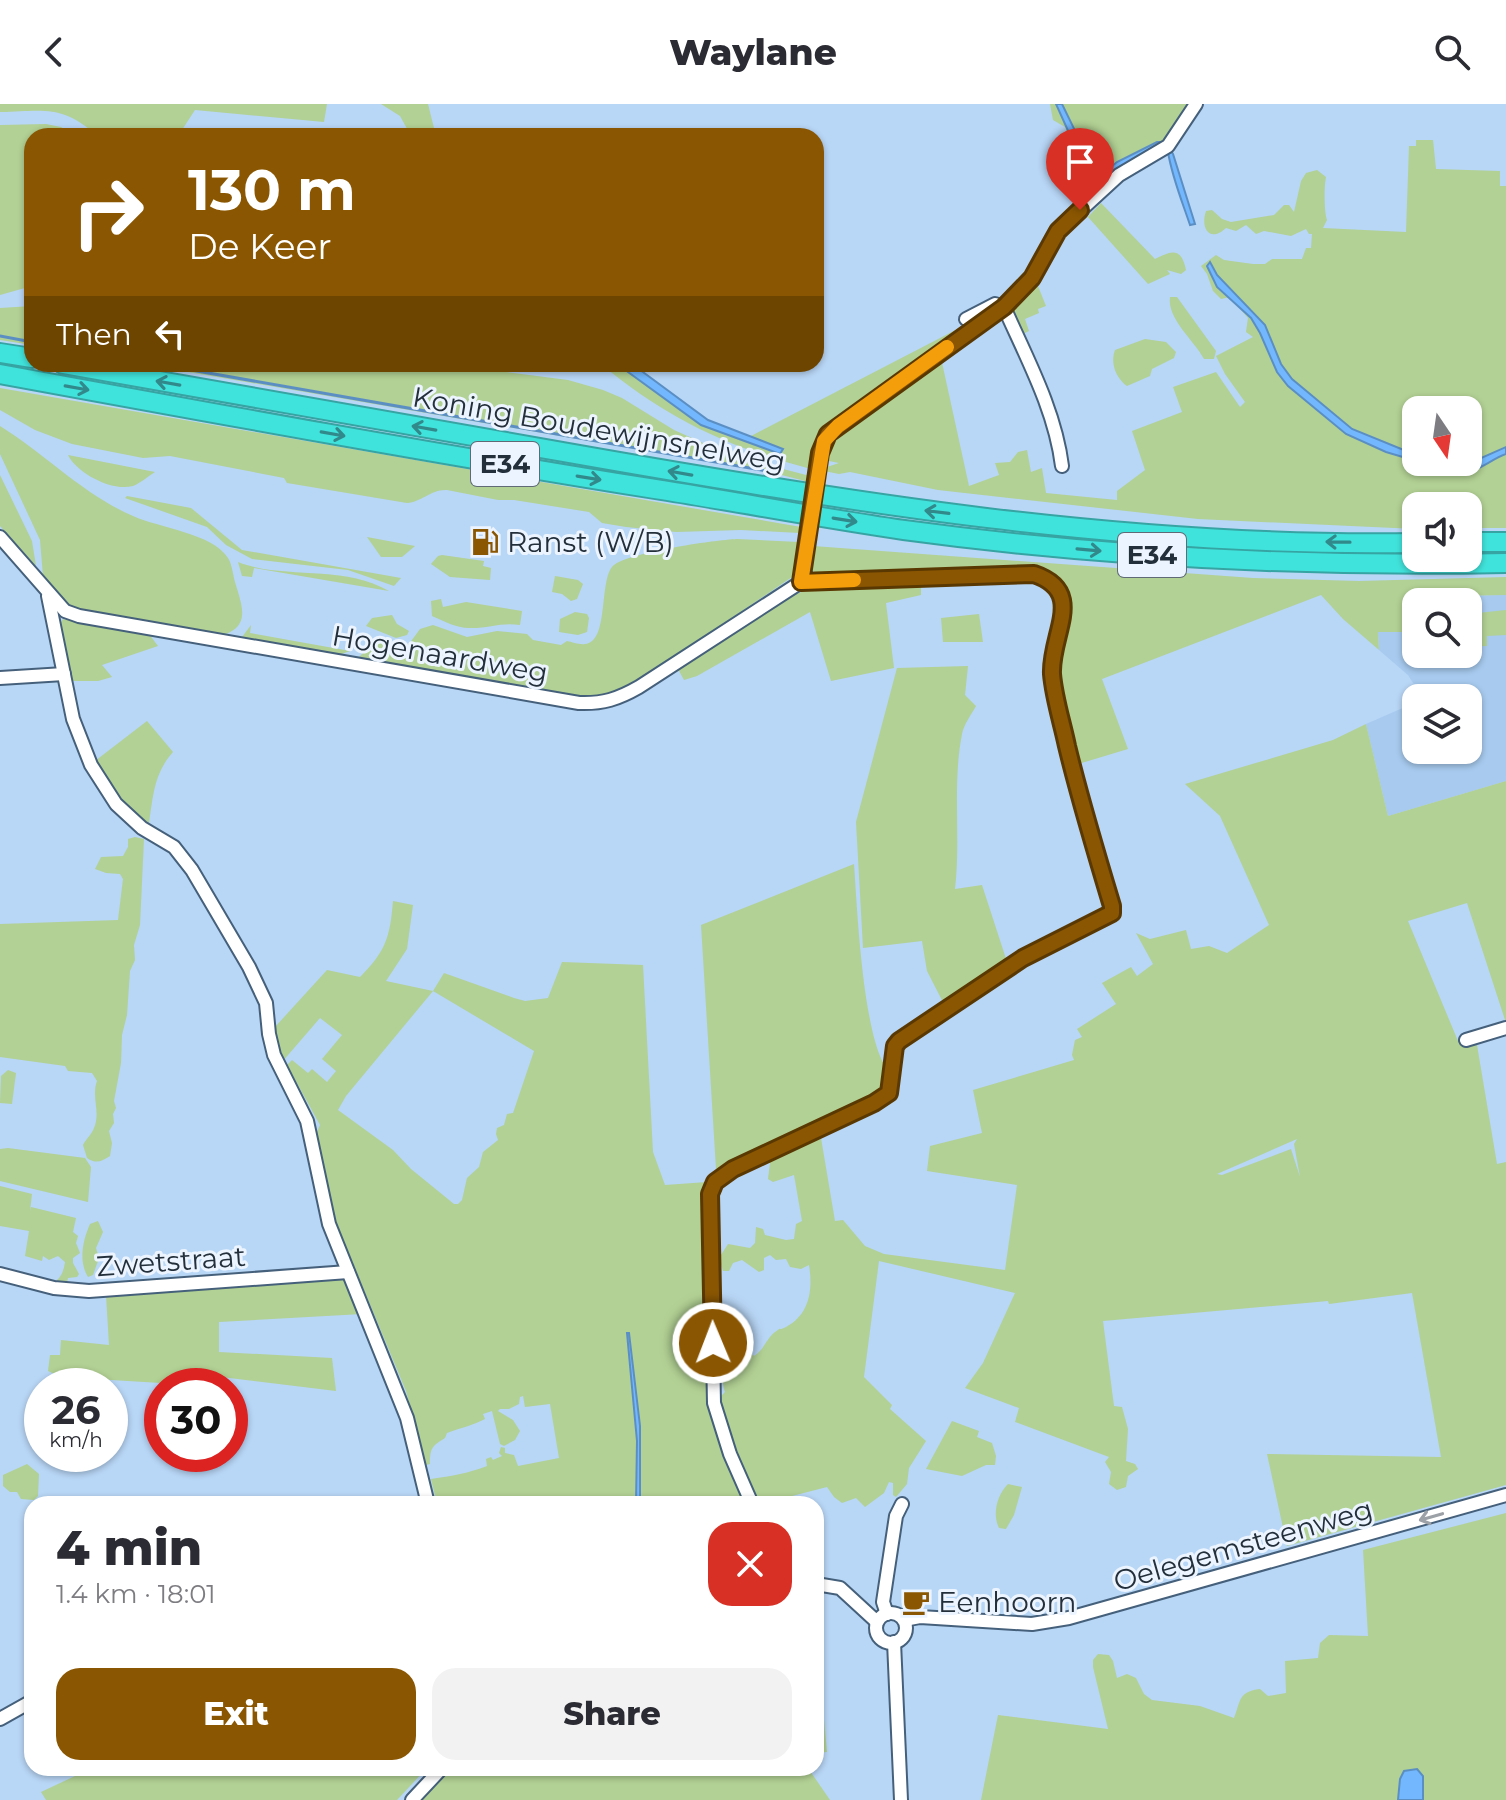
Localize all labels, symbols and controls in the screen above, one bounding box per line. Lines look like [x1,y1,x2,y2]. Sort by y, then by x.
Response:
icon: back [32,30,76,74]
text: Waylane [669,30,837,74]
icon: search [1430,30,1474,74]
pin [1046,128,1114,210]
icon: arrive [1058,140,1102,184]
text: 130 m [188,156,356,224]
icon: right [56,160,160,264]
text: De Keer [188,224,332,268]
icon: left [148,312,192,356]
text: Then [56,316,132,353]
one-way arrow [156,374,181,389]
street label: Koning Boudewijnsnelweg [410,379,788,479]
one-way arrow [64,382,89,397]
north arrow [1402,396,1482,476]
map controls [1402,396,1482,764]
one-way arrow [412,419,437,434]
one-way arrow [320,427,345,442]
road number: E34 [471,442,539,486]
one-way arrow [668,465,693,480]
one-way arrow [576,472,601,487]
button: sound [1402,492,1482,572]
one-way arrow [925,504,950,519]
one-way arrow [832,514,858,529]
place label: Ranst (W/B) [507,525,674,559]
fuel station icon: Ranst (W/B) [470,527,500,557]
road number: E34 [1118,533,1186,577]
one-way arrow [1325,535,1352,550]
one-way arrow [1075,543,1102,558]
button: search [1402,588,1482,668]
street label: Hogenaardweg [329,618,551,690]
button: layers [1402,684,1482,764]
street label: Zwetstraat [95,1239,247,1283]
position arrow [671,1301,755,1385]
speed limit sign: 30 [144,1368,248,1472]
text: 26 [51,1385,101,1434]
text: km/h [49,1428,103,1452]
street label: Oelegemsteenweg [1110,1492,1376,1598]
one-way arrow [1419,1511,1444,1525]
text: 4 min [56,1519,202,1577]
button: close [708,1522,792,1606]
text: 1.4 km · 18:01 [56,1578,216,1610]
place label: Eenhoorn [938,1585,1076,1619]
cafe icon: Eenhoorn [901,1587,931,1617]
button: Exit [56,1668,416,1760]
button: Share [432,1668,792,1760]

